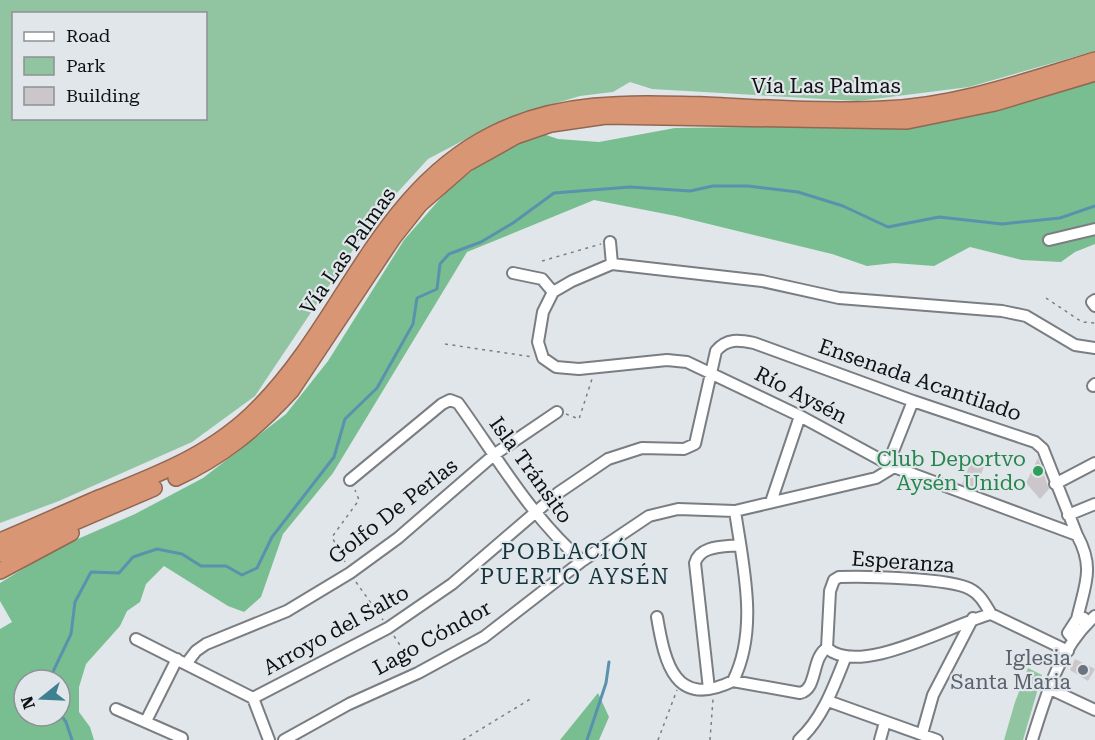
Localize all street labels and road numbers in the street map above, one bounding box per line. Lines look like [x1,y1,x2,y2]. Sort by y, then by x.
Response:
street label: Vía Las Palmas [751,74,901,98]
street label: Vía Las Palmas [295,183,401,319]
street label: Ensenada Acantilado [815,334,1025,426]
street label: Río Aysén [751,361,852,429]
street label: Isla Tránsito [484,412,578,528]
street label: Golfo De Perlas [324,453,462,569]
street label: Esperanza [851,546,956,578]
street label: Arroyo del Salto [259,580,413,680]
street label: Lago Cóndor [369,596,495,680]

